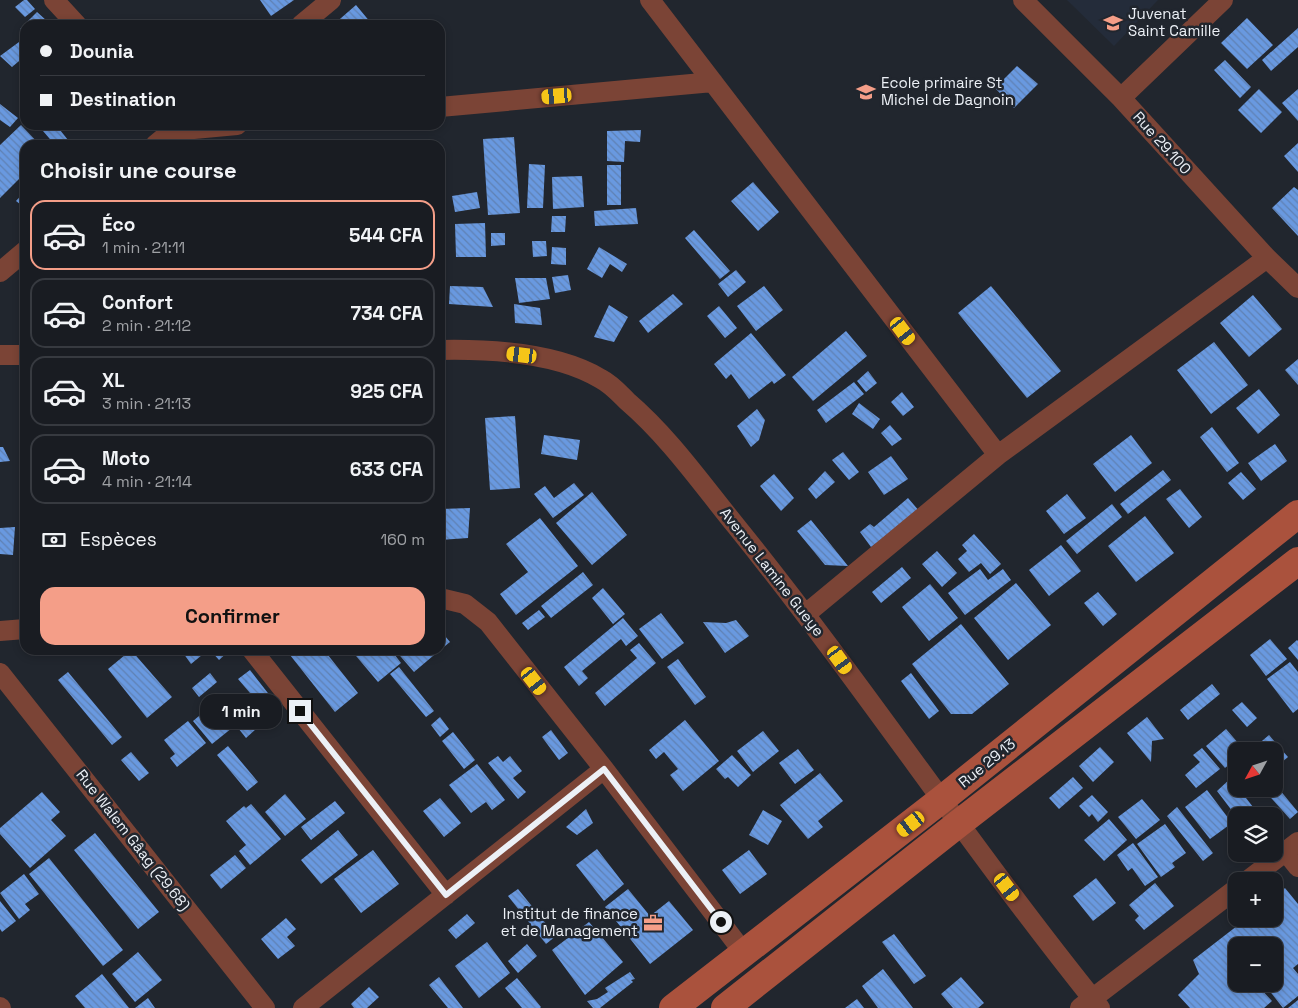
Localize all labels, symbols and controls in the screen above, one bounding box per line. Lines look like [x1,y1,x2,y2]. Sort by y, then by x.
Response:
place label: Juvenat Saint Camille [1128,4,1220,40]
school or university icon: Juvenat Saint Camille [1102,12,1124,34]
text: Dounia [70,39,134,64]
place label: Ecole primaire St Michel de Dagnoin [881,73,1014,109]
school or university icon: Ecole primaire St Michel de Dagnoin [855,81,877,103]
text: Destination [70,87,176,112]
car [541,87,572,105]
street label: Rue 29.100 [1129,107,1196,178]
text: Choisir une course [40,156,237,184]
text: Éco [102,212,135,237]
icon: car [42,213,87,258]
text: 544 CFA [349,223,423,248]
text: 1 min · 21:11 [102,237,185,258]
text: Confort [102,290,173,315]
icon: car [42,291,87,336]
text: 734 CFA [350,301,423,326]
text: 2 min · 21:12 [102,315,191,336]
car [887,315,918,347]
car [506,346,537,364]
text: XL [102,368,125,393]
icon: car [42,369,87,414]
text: 925 CFA [350,379,423,404]
text: 3 min · 21:13 [102,393,191,414]
text: Moto [102,446,150,471]
icon: car [42,447,87,492]
text: 633 CFA [350,457,423,482]
text: 4 min · 21:14 [102,471,192,492]
street label: Avenue Lamine Gueye [716,504,829,640]
icon: cash [40,526,68,554]
text: Espèces [80,527,157,552]
text: 160 m [380,529,425,550]
button: Confirmer [40,587,425,645]
car [825,643,854,677]
car [518,665,549,697]
callout: 1 min [200,694,282,728]
route end [289,700,311,722]
text: 1 min [221,701,261,722]
street label: Rue 29.13 [954,734,1019,791]
north arrow [1228,742,1282,798]
map controls [1228,742,1283,992]
street label: Rue Walem Gâag (29.68) [72,765,194,915]
button: layers [1228,807,1283,862]
car [894,809,927,839]
car [991,871,1022,903]
button: + [1228,872,1283,927]
place label: Institut de finance et de Management [501,904,638,940]
route start [710,911,732,933]
office icon: Institut de finance et de Management [642,912,664,934]
button: − [1228,937,1283,992]

